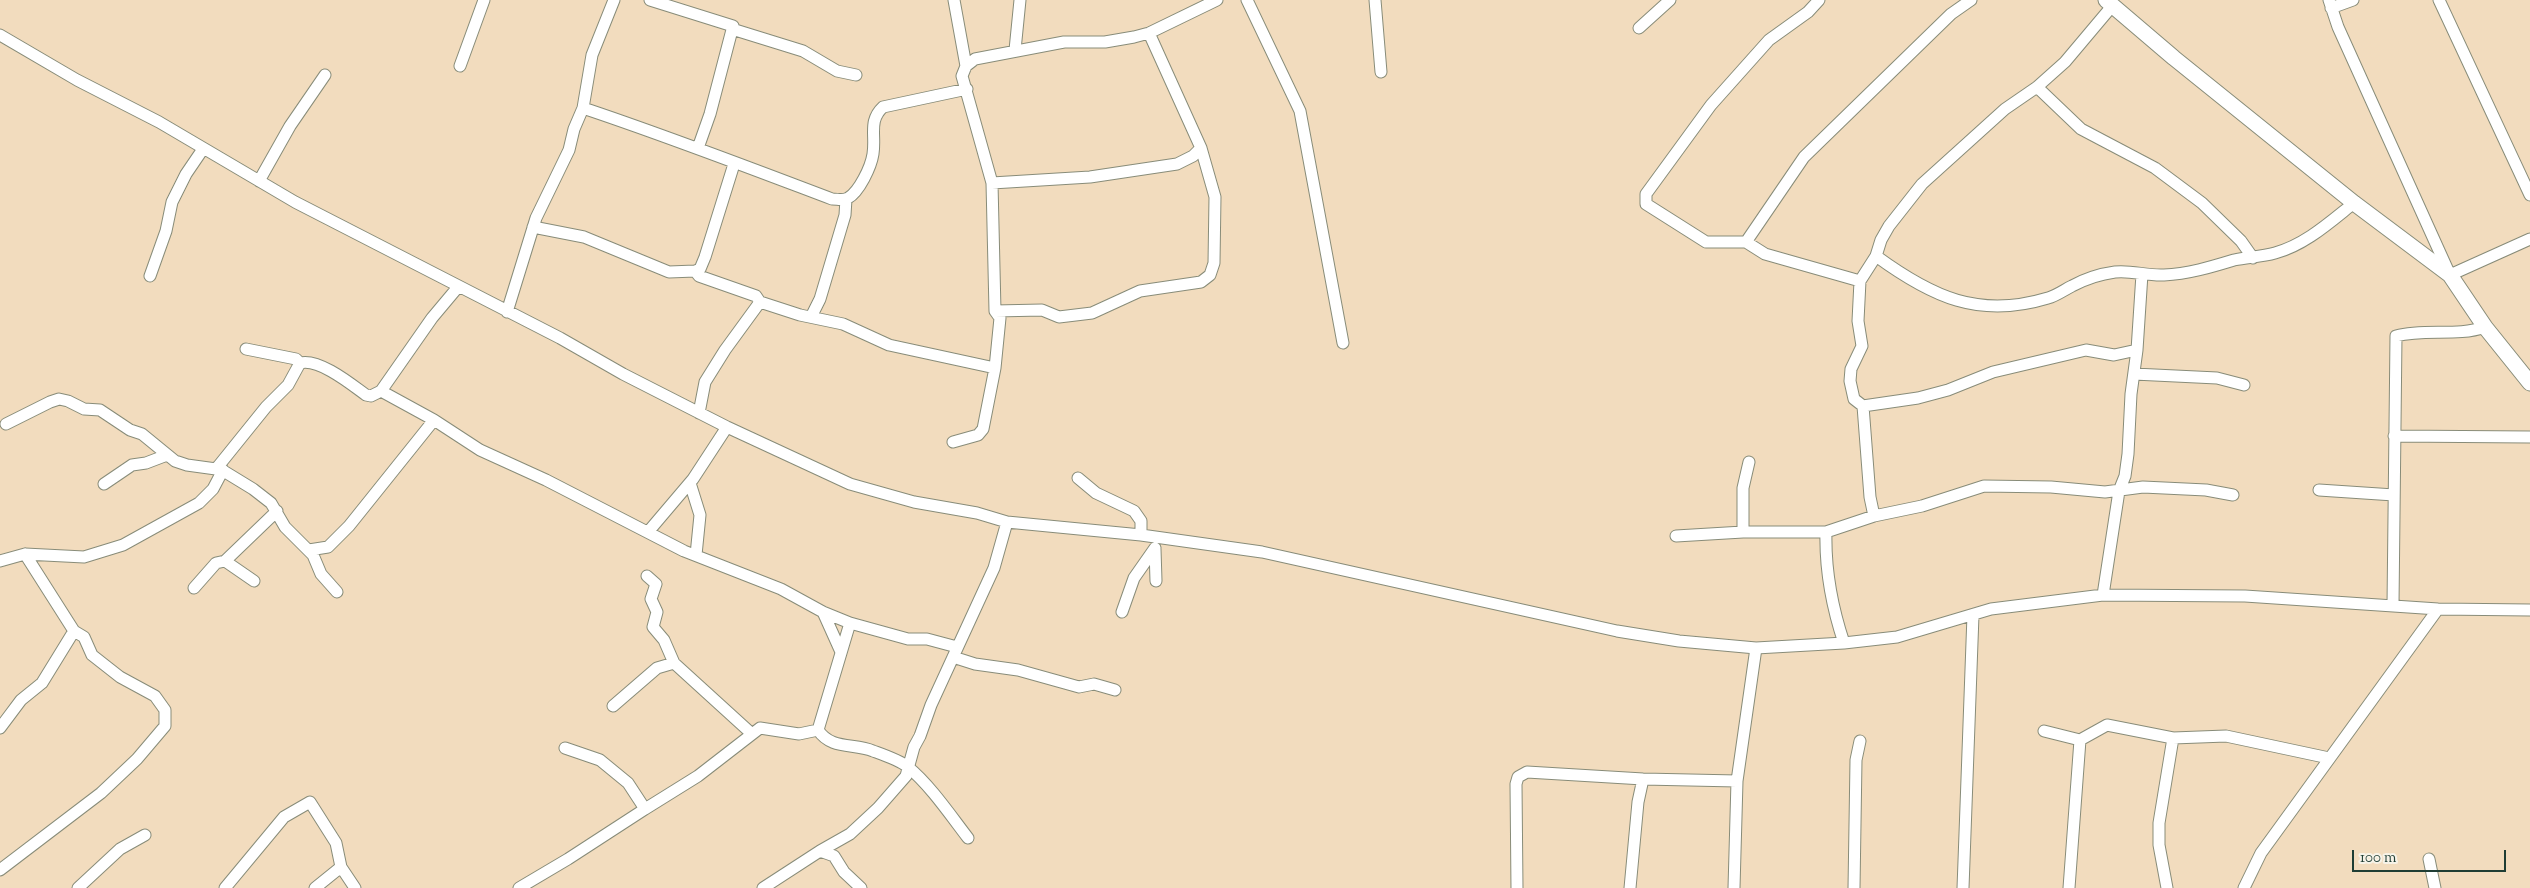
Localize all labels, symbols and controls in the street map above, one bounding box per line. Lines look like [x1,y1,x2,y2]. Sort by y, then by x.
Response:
scale bar [2355,840,2509,872]
text: 100 m [2360,848,2396,869]

